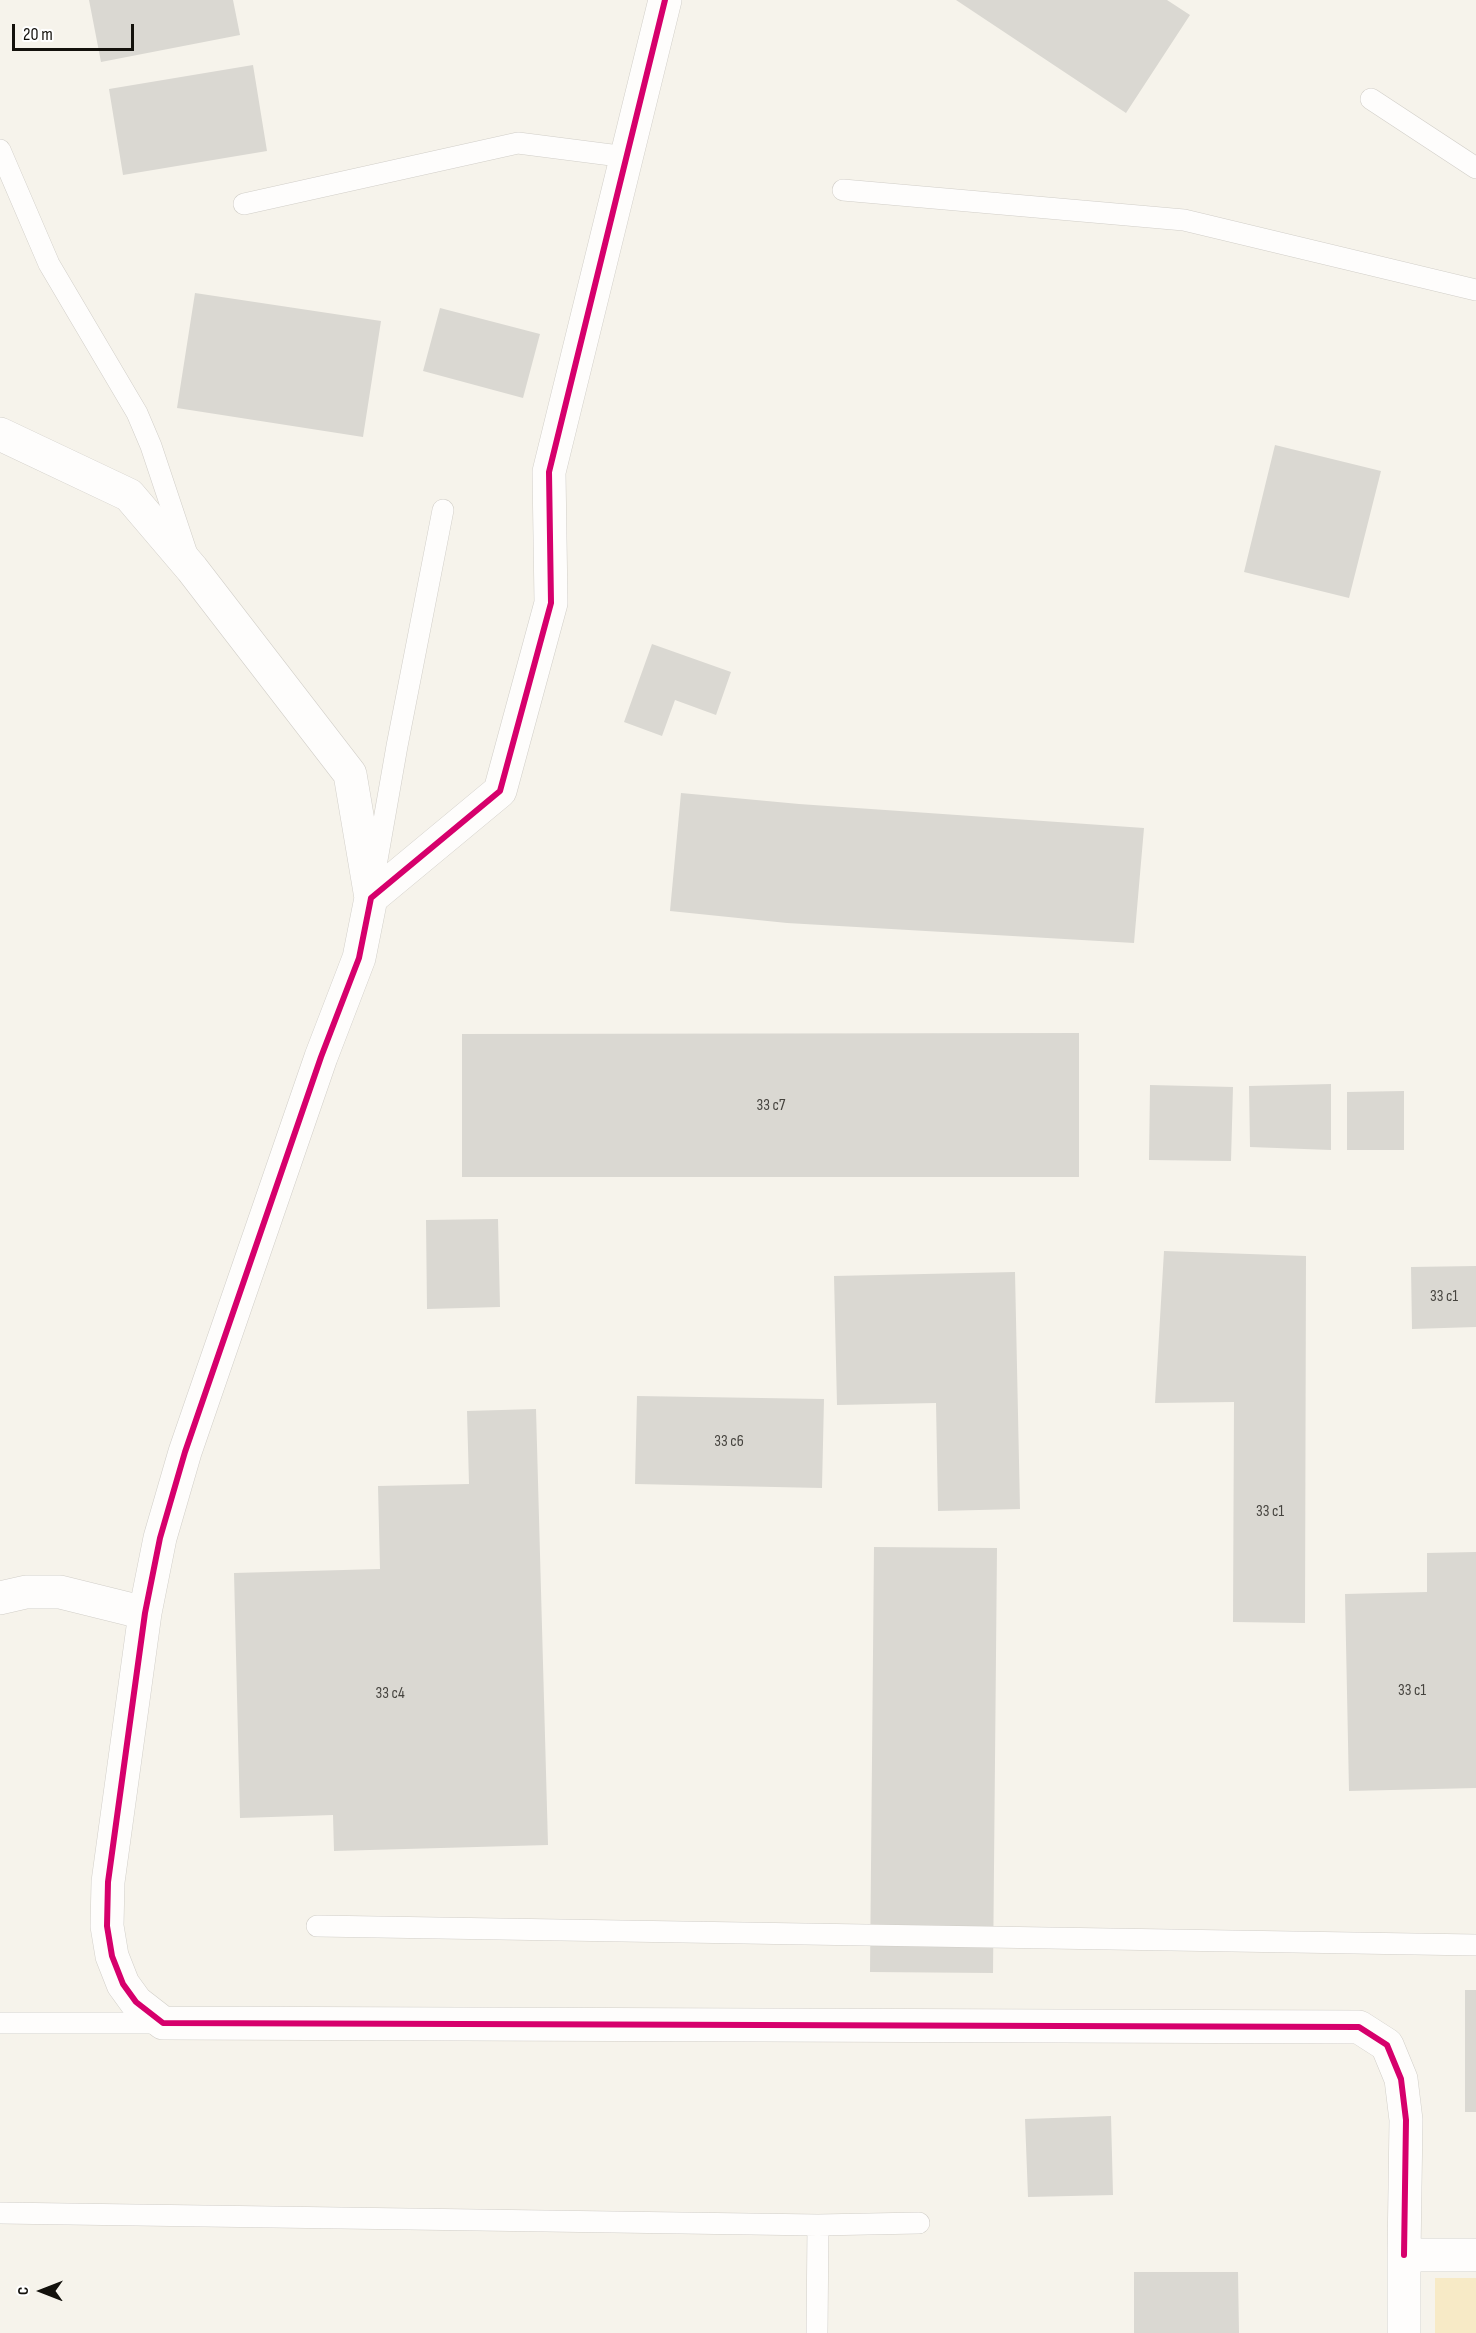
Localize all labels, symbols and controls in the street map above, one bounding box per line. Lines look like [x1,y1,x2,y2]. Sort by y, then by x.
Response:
scale bar [15,12,136,50]
text: 20 m [23,24,53,45]
house number: 33 с7 [757,1096,785,1116]
house number: 33 с1 [1430,1287,1458,1307]
house number: 33 с6 [714,1432,744,1452]
house number: 33 с1 [1256,1502,1284,1522]
house number: 33 с1 [1398,1681,1426,1701]
house number: 33 с4 [375,1684,405,1704]
north arrow [12,2261,72,2321]
text: С [14,2287,33,2295]

